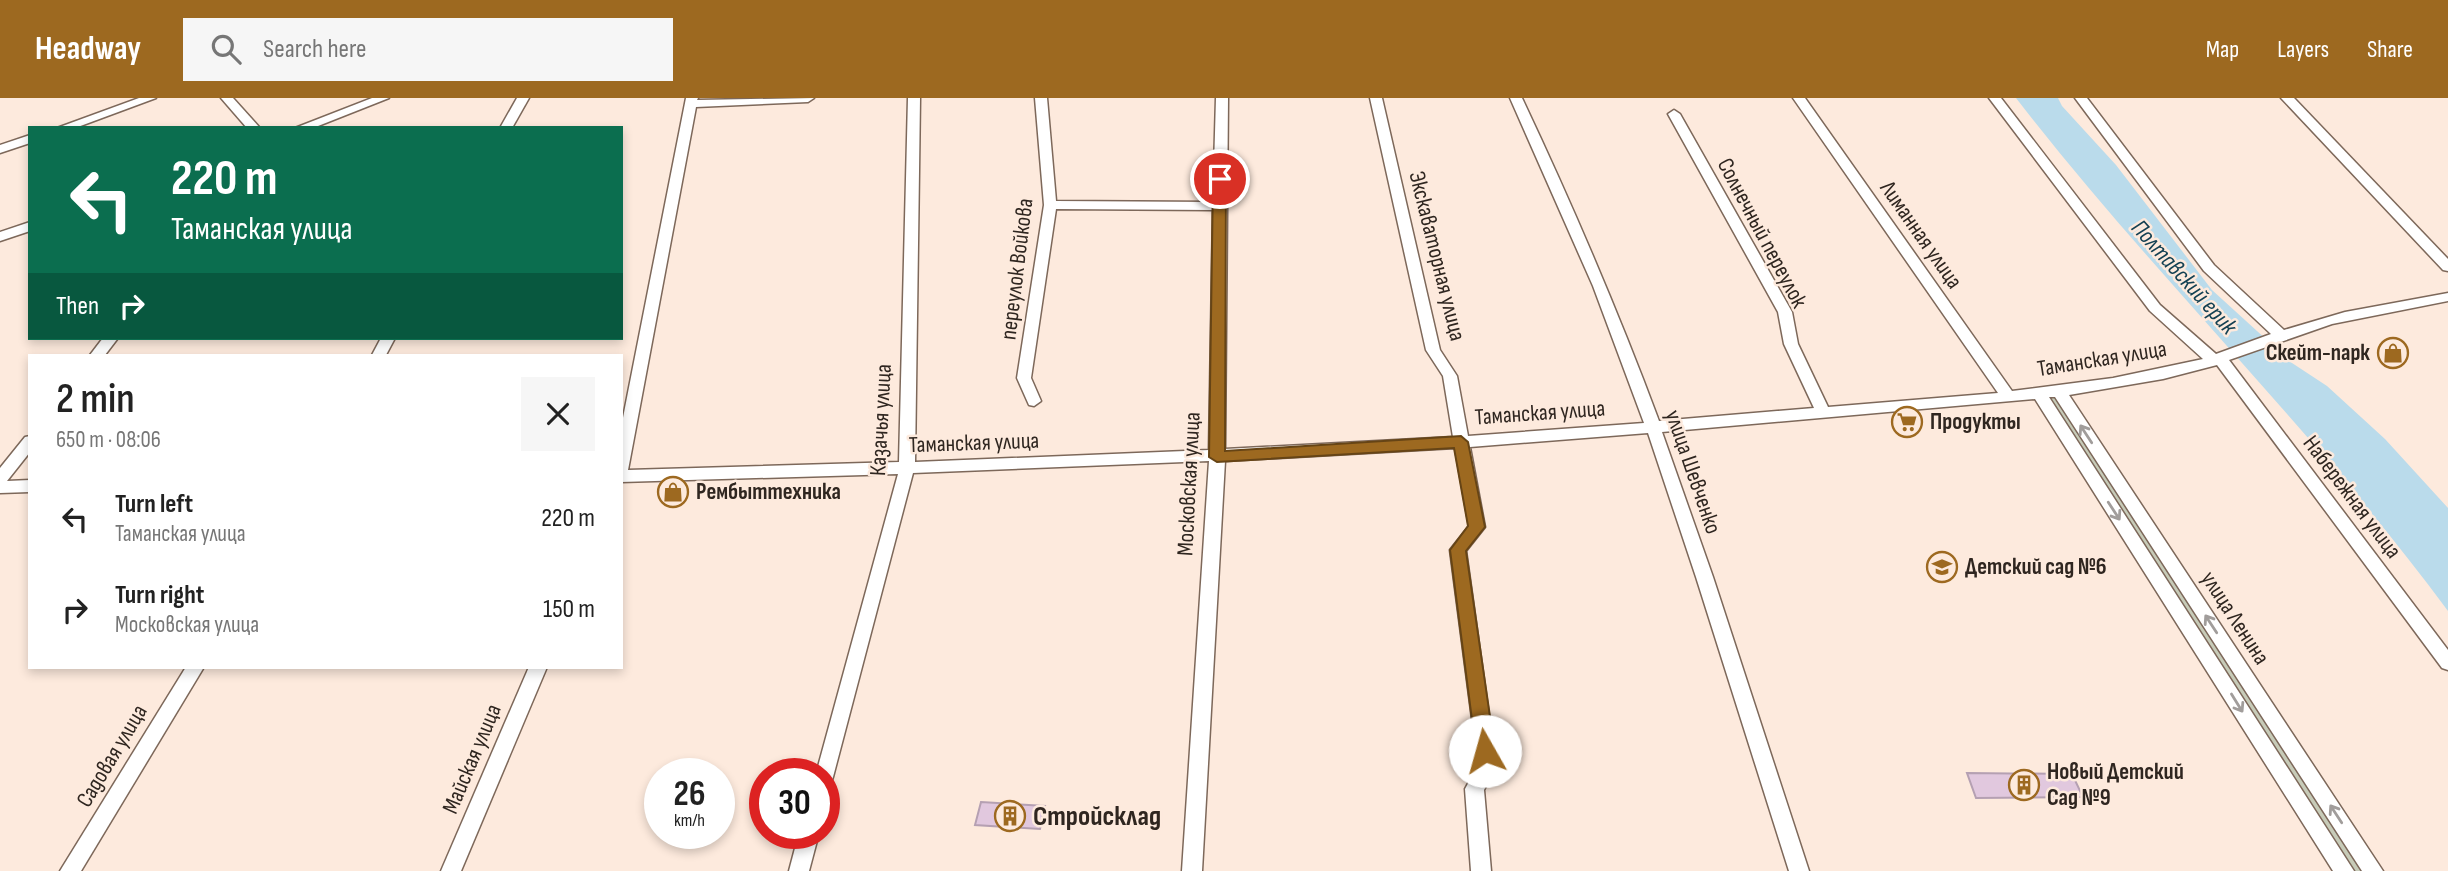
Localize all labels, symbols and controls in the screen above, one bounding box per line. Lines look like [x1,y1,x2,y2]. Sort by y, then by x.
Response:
search box [183,18,673,81]
text: Headway [35,29,141,69]
icon: search [207,30,245,68]
text: Search here [263,34,366,65]
text: Map [2206,35,2239,64]
text: Layers [2277,35,2329,64]
text: Share [2367,35,2413,64]
pin [1190,149,1250,209]
text: 220 m [171,150,277,209]
street label: Солнечный переулок [1711,153,1813,313]
icon: left [56,154,147,245]
icon: arrive [1201,160,1239,198]
street label: Экскаваторная улица [1402,168,1472,344]
street label: Лиманная улица [1873,175,1968,294]
street label: переулок Войкова [994,197,1040,341]
text: Таманская улица [171,210,353,249]
water label: Полтавский ерик [2125,214,2244,341]
icon: right [113,287,151,325]
text: Then [56,291,99,322]
street label: Таманская улица [2035,335,2169,383]
shop icon: Скейт-парк [2376,336,2410,370]
place label: Скейт-парк [2266,339,2370,367]
street label: Казачья улица [864,363,898,477]
text: 2 min [56,374,135,425]
button: close [521,377,595,451]
street label: Таманская улица [1474,394,1606,432]
supermarket icon: Продукты [1890,405,1924,439]
street label: улица Шевченко [1659,406,1727,538]
place label: Продукты [1930,408,2021,436]
street label: Московская улица [1171,411,1207,557]
one-way arrow [2079,424,2093,444]
text: 650 m · 08:06 [56,426,161,454]
street label: Таманская улица [908,427,1040,459]
street label: Набережная улица [2297,430,2407,564]
shop icon: Рембыттехника [656,475,690,509]
place label: Рембыттехника [696,478,841,506]
text: Turn left [115,489,193,520]
icon: left [56,500,94,538]
one-way arrow [2108,501,2122,521]
text: 220 m [541,503,595,534]
text: Таманская улица [115,520,246,548]
school or university icon: Детский сад №6 [1925,550,1959,584]
place label: Детский сад №6 [1965,553,2107,581]
street label: улица Ленина [2195,566,2275,670]
text: Turn right [115,580,204,611]
icon: right [56,591,94,629]
text: 150 m [543,594,595,625]
text: Московская улица [115,611,259,639]
one-way arrow [2204,614,2218,634]
one-way arrow [2229,693,2244,712]
street label: Садовая улица [70,700,154,812]
street label: Майская улица [436,700,508,818]
position arrow [1448,714,1522,788]
speed limit sign: 30 [749,758,840,849]
place label: Новый Детский Сад №9 [2047,758,2184,812]
building icon: Новый Детский Сад №9 [2007,768,2041,802]
text: 26 [674,773,705,816]
building icon: Стройсклад [993,799,1027,833]
place label: Стройсклад [1033,800,1161,833]
one-way arrow [2329,805,2343,824]
text: km/h [674,810,705,831]

